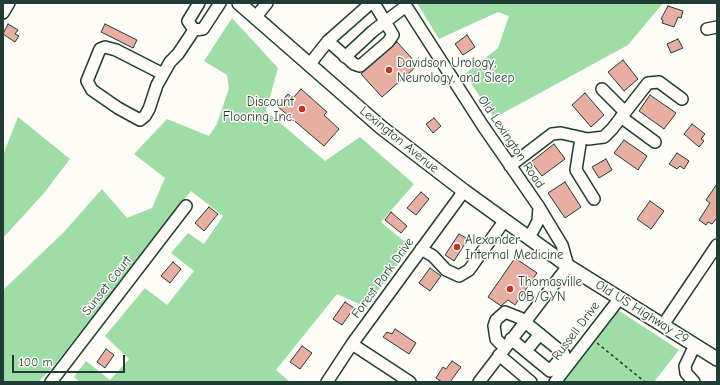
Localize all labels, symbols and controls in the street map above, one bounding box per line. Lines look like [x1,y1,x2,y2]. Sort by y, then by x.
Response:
place label: Davidson Urology, Neurology, and Sleep [397,55,515,86]
marker: Davidson Urology, Neurology, and Sleep [384,65,394,75]
street label: Old Lexington Road [474,93,548,191]
place label: Discount Flooring Inc. [223,94,294,125]
street label: Lexington Avenue [356,103,442,177]
marker: Discount Flooring Inc. [297,104,307,114]
place label: Alexander Internal Medicine [465,232,564,263]
street label: Forest Park Drive [349,235,417,321]
marker: Alexander Internal Medicine [452,242,462,252]
street label: Sunset Court [79,253,135,319]
place label: Thomasville OB/GYN [518,274,582,305]
street label: Old US Highway 29 [592,277,692,347]
marker: Thomasville OB/GYN [505,284,515,294]
street label: Russell Drive [549,298,603,364]
scale bar [14,347,127,373]
text: 100 m [19,355,52,369]

